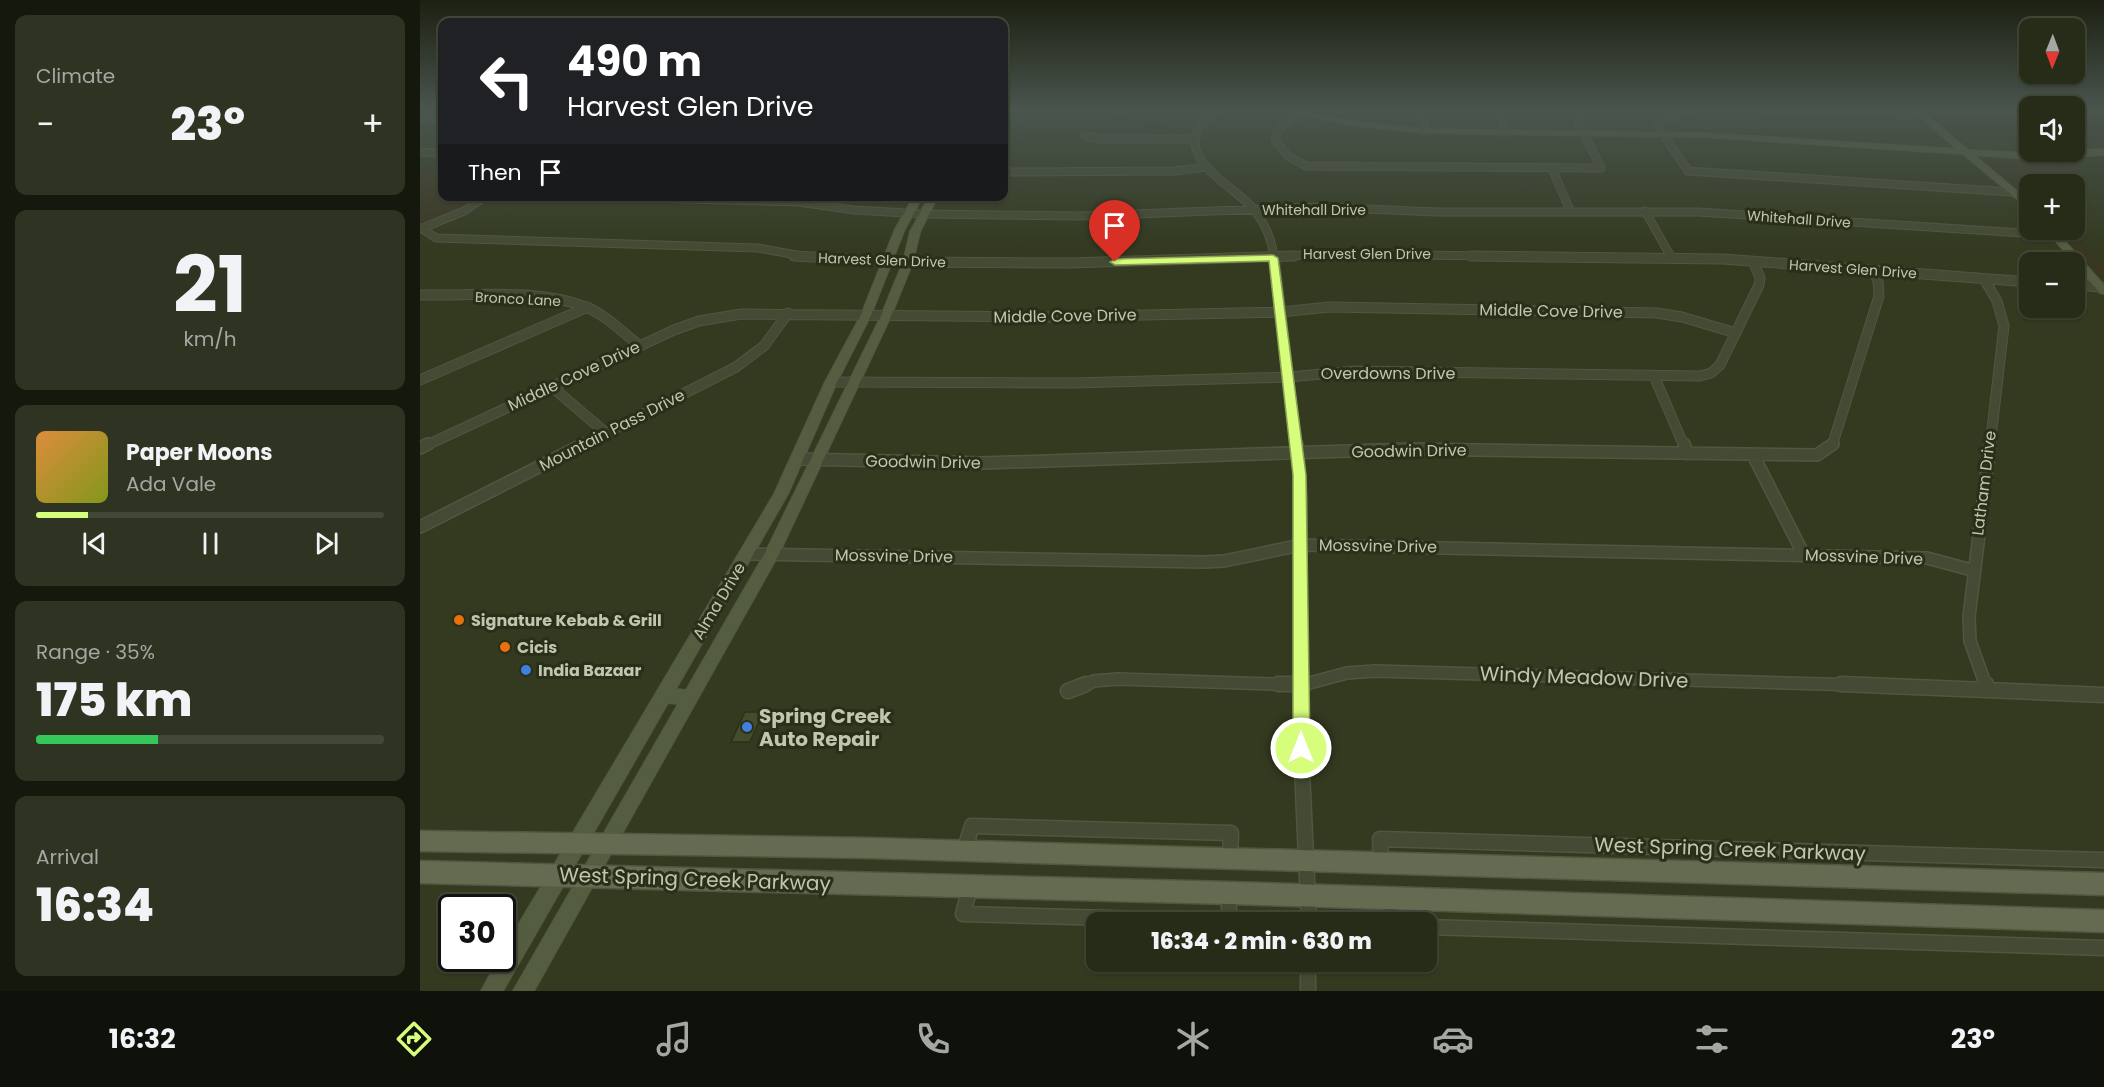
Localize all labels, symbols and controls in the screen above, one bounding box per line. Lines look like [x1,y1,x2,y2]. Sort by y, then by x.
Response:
north arrow [2019,18,2085,84]
map controls [2019,18,2085,318]
text: 490 m [567,32,702,91]
icon: left [468,42,546,120]
text: Climate [36,62,115,90]
text: Harvest Glen Drive [567,88,814,125]
text: 23° [170,93,245,156]
button: sound [2019,96,2085,162]
text: − [36,101,54,148]
text: + [361,101,384,148]
icon: arrive [534,156,567,189]
text: Then [468,157,522,188]
button: + [2019,174,2085,240]
pin [1089,200,1140,262]
street label: Whitehall Drive [1262,200,1366,220]
street label: Whitehall Drive [1746,205,1852,233]
icon: arrive [1098,209,1131,242]
text: 21 [173,230,247,339]
street label: Harvest Glen Drive [1303,244,1431,264]
street label: Harvest Glen Drive [818,248,947,272]
button: − [2019,252,2085,318]
street label: Harvest Glen Drive [1789,255,1918,283]
street label: Bronco Lane [474,287,562,311]
street label: Middle Cove Drive [1479,298,1623,324]
street label: Middle Cove Drive [993,303,1137,329]
text: km/h [183,325,237,353]
street label: Middle Cove Drive [504,335,644,417]
street label: Overdowns Drive [1321,362,1455,385]
street label: Mountain Pass Drive [535,383,689,477]
street label: Latham Drive [1966,429,2002,537]
text: Paper Moons [126,437,273,468]
street label: Goodwin Drive [1351,438,1467,464]
street label: Goodwin Drive [865,449,981,475]
text: Ada Vale [126,470,216,498]
icon: previous [78,527,111,560]
icon: pause [194,527,227,560]
icon: next [310,527,343,560]
street label: Mossvine Drive [1319,533,1437,559]
street label: Mossvine Drive [835,543,953,569]
street label: Mossvine Drive [1805,543,1924,571]
street label: Alma Drive [687,558,751,644]
place label: Signature Kebab & Grill [471,609,662,632]
marker: Signature Kebab & Grill [452,613,466,627]
place label: Cicis [517,636,557,659]
text: Range · 35% [36,638,155,666]
marker: Cicis [498,640,512,654]
place label: India Bazaar [538,659,641,682]
street label: Windy Meadow Drive [1479,659,1689,695]
marker: India Bazaar [519,663,533,677]
text: 175 km [36,669,192,732]
place label: Spring Creek Auto Repair [759,702,892,753]
position arrow [1269,716,1333,780]
marker: Spring Creek Auto Repair [740,720,754,734]
street label: West Spring Creek Parkway [1594,830,1866,868]
text: Arrival [36,843,99,871]
street label: West Spring Creek Parkway [559,860,831,898]
text: 16:34 [36,874,154,937]
speed limit sign: 30 [438,894,516,972]
text: 16:34 · 2 min · 630 m [1151,926,1372,957]
icon: directions [393,1018,435,1060]
icon: music [653,1018,695,1060]
icon: phone [912,1018,954,1060]
icon: climate [1172,1018,1214,1060]
icon: car [1432,1018,1474,1060]
icon: filters [1691,1018,1733,1060]
text: 16:32 [109,1020,176,1057]
text: 23° [1951,1020,1995,1057]

